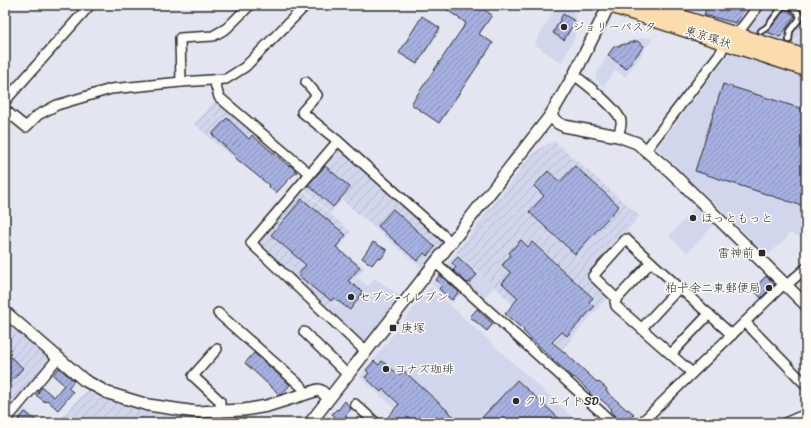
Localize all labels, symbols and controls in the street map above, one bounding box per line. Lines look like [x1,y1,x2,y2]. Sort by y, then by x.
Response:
place label: ジョリーパスタ [572,16,656,38]
street label: 東京環状 [682,19,734,55]
marker: ジョリーパスタ [559,22,569,32]
place label: ほっともっと [701,207,773,229]
marker: ほっともっと [688,213,698,223]
place label: 雷神前 [718,242,754,264]
marker: 雷神前 [757,248,767,258]
place label: 柏十余二東郵便局 [665,277,761,299]
marker: 柏十余二東郵便局 [764,283,774,293]
place label: セブン-イレブン [359,286,449,308]
marker: セブン-イレブン [346,292,356,302]
place label: 庚塚 [401,317,425,339]
marker: 庚塚 [388,323,398,333]
place label: コナズ珈琲 [394,358,454,380]
marker: コナズ珈琲 [381,364,391,374]
place label: クリエイトSD [524,390,600,412]
marker: クリエイトSD [511,396,521,406]

